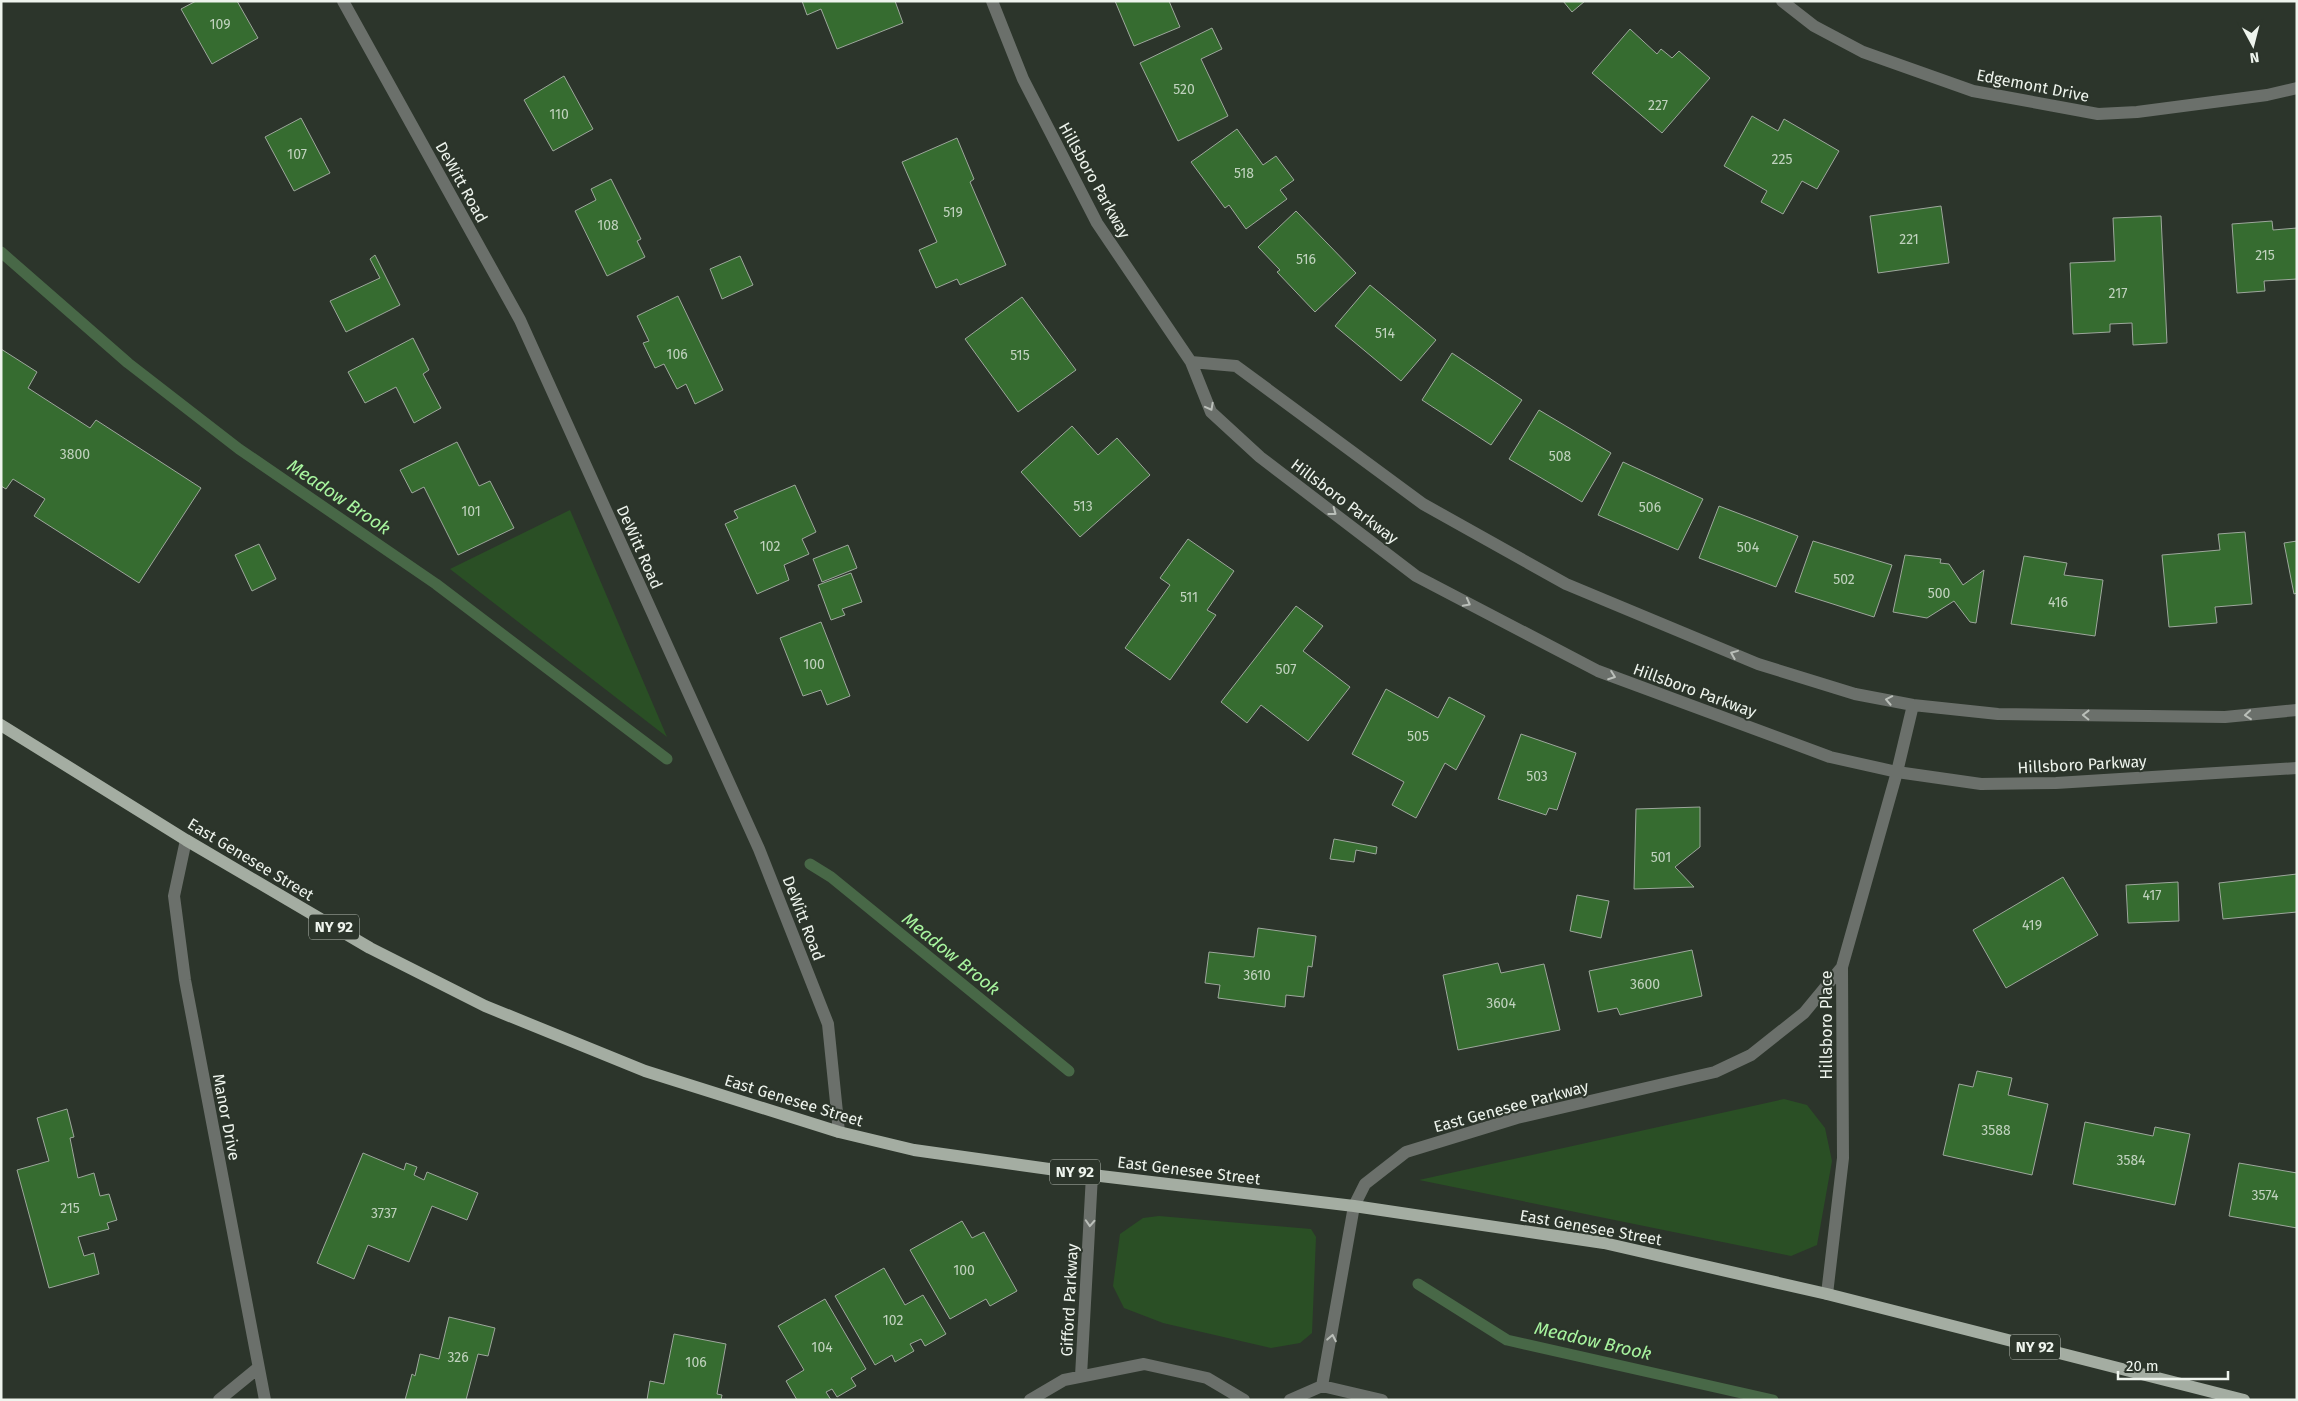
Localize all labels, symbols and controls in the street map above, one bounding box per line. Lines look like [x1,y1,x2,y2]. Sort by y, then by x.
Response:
house number: 109 [209,16,231,33]
north arrow [2228,20,2278,70]
text: N [2249,48,2260,66]
street label: Edgemont Drive [1975,65,2091,106]
house number: 520 [1173,81,1195,98]
house number: 227 [1648,97,1668,114]
house number: 110 [549,106,569,123]
street label: Hillsboro Parkway [1055,119,1134,242]
street label: DeWitt Road [432,139,492,226]
house number: 107 [287,146,307,163]
house number: 225 [1772,151,1792,168]
house number: 518 [1234,165,1254,182]
house number: 519 [943,204,963,221]
house number: 108 [597,217,619,234]
house number: 221 [1899,231,1919,248]
house number: 215 [2255,247,2275,264]
house number: 516 [1296,251,1316,268]
house number: 217 [2109,285,2127,302]
house number: 514 [1375,325,1395,342]
house number: 106 [666,346,688,363]
house number: 515 [1010,347,1030,364]
one-way arrow [1204,402,1214,411]
house number: 3800 [60,446,90,463]
house number: 508 [1549,448,1572,465]
water label: Meadow Brook [283,454,395,540]
street label: Hillsboro Parkway [1287,455,1402,548]
house number: 513 [1073,498,1093,515]
house number: 506 [1639,499,1661,516]
street label: DeWitt Road [613,502,666,592]
house number: 101 [461,503,481,520]
one-way arrow [1327,507,1336,515]
house number: 102 [760,538,780,555]
house number: 504 [1737,539,1760,556]
house number: 502 [1833,571,1855,588]
house number: 500 [1928,585,1951,602]
house number: 511 [1180,589,1198,606]
house number: 416 [2048,594,2068,611]
one-way arrow [1462,597,1471,607]
one-way arrow [1730,649,1739,660]
house number: 100 [803,656,825,673]
street label: Hillsboro Parkway [1631,659,1759,722]
house number: 507 [1276,661,1296,678]
one-way arrow [1607,670,1616,680]
one-way arrow [1885,696,1894,706]
one-way arrow [2244,709,2252,720]
one-way arrow [2082,710,2090,720]
house number: 505 [1407,728,1429,745]
street label: Hillsboro Parkway [2017,752,2147,777]
house number: 503 [1526,768,1548,785]
street label: East Genesee Street [184,814,317,905]
house number: 501 [1651,849,1671,866]
street label: DeWitt Road [779,873,828,963]
house number: 417 [2143,887,2161,904]
water label: Meadow Brook [898,908,1005,1000]
road number: NY 92 [309,914,359,940]
house number: 419 [2022,917,2042,934]
house number: 3610 [1243,967,1271,984]
street label: Hillsboro Place [1817,971,1836,1079]
house number: 3600 [1630,976,1660,993]
house number: 3604 [1486,995,1516,1012]
street label: East Genesee Street [722,1070,866,1131]
street label: Manor Drive [209,1072,244,1162]
street label: East Genesee Parkway [1432,1077,1591,1136]
house number: 3588 [1981,1122,2011,1139]
street label: East Genesee Street [1116,1152,1262,1189]
house number: 3584 [2116,1152,2146,1169]
road number: NY 92 [1050,1160,1100,1184]
house number: 3574 [2252,1187,2279,1204]
house number: 215 [60,1200,80,1217]
house number: 3737 [371,1205,397,1222]
street label: East Genesee Street [1518,1206,1664,1249]
one-way arrow [1084,1220,1095,1228]
street label: Gifford Parkway [1057,1243,1082,1357]
house number: 100 [953,1262,975,1279]
house number: 102 [883,1312,903,1329]
water label: Meadow Brook [1532,1317,1654,1365]
one-way arrow [1326,1334,1337,1343]
road number: NY 92 [2010,1334,2060,1360]
house number: 104 [811,1339,833,1356]
scale bar [2118,1348,2228,1380]
house number: 326 [447,1349,469,1366]
house number: 106 [685,1354,707,1371]
text: 20 m [2126,1357,2159,1375]

